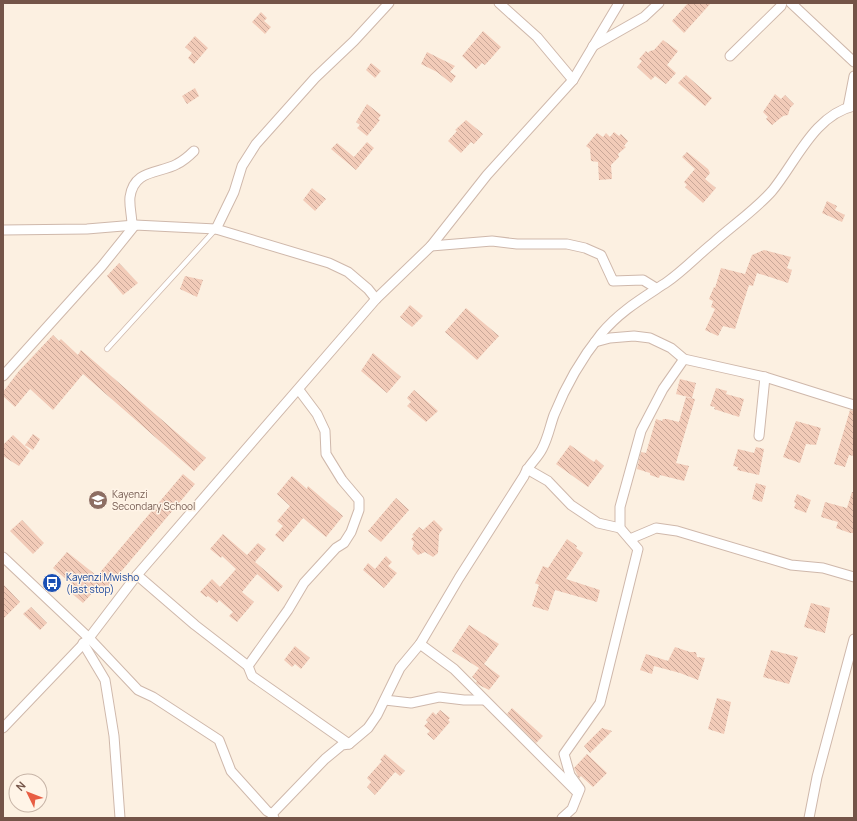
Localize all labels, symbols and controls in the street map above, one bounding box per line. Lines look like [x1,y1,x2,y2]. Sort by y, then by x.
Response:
place label: Kayenzi Secondary School [112,487,195,513]
school or university icon: Kayenzi Secondary School [87,489,109,511]
place label: Kayenzi Mwisho (last stop) [66,570,139,596]
bus stop icon: Kayenzi Mwisho (last stop) [41,572,63,594]
north arrow [8,773,48,813]
text: N [12,778,29,794]

